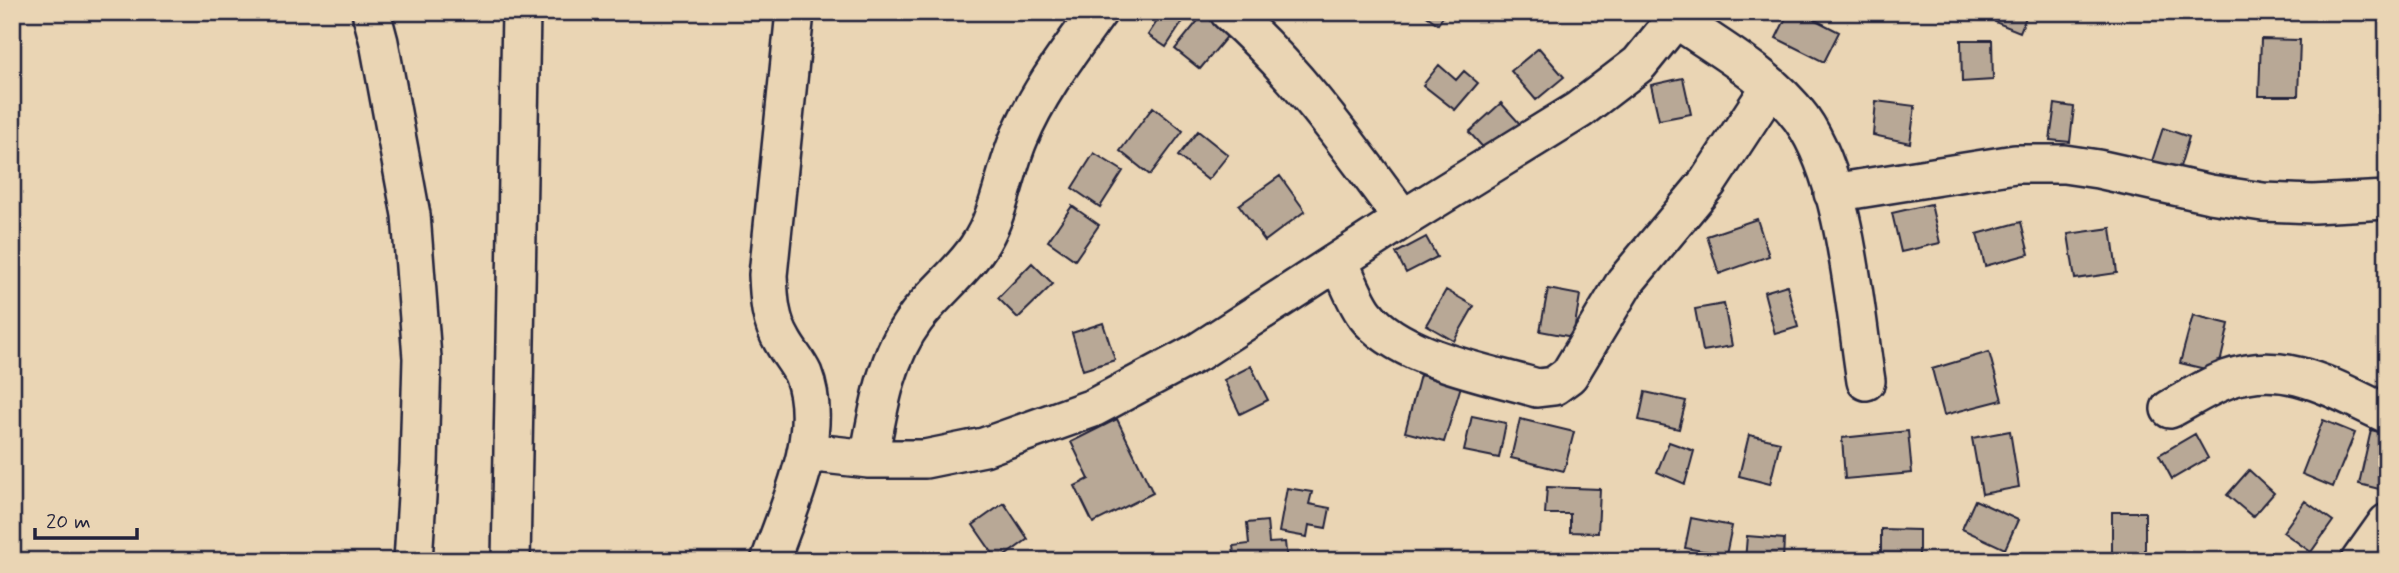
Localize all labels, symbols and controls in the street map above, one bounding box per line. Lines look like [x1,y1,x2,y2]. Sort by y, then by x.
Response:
scale bar [35,496,136,540]
text: 20 m [46,508,91,536]

